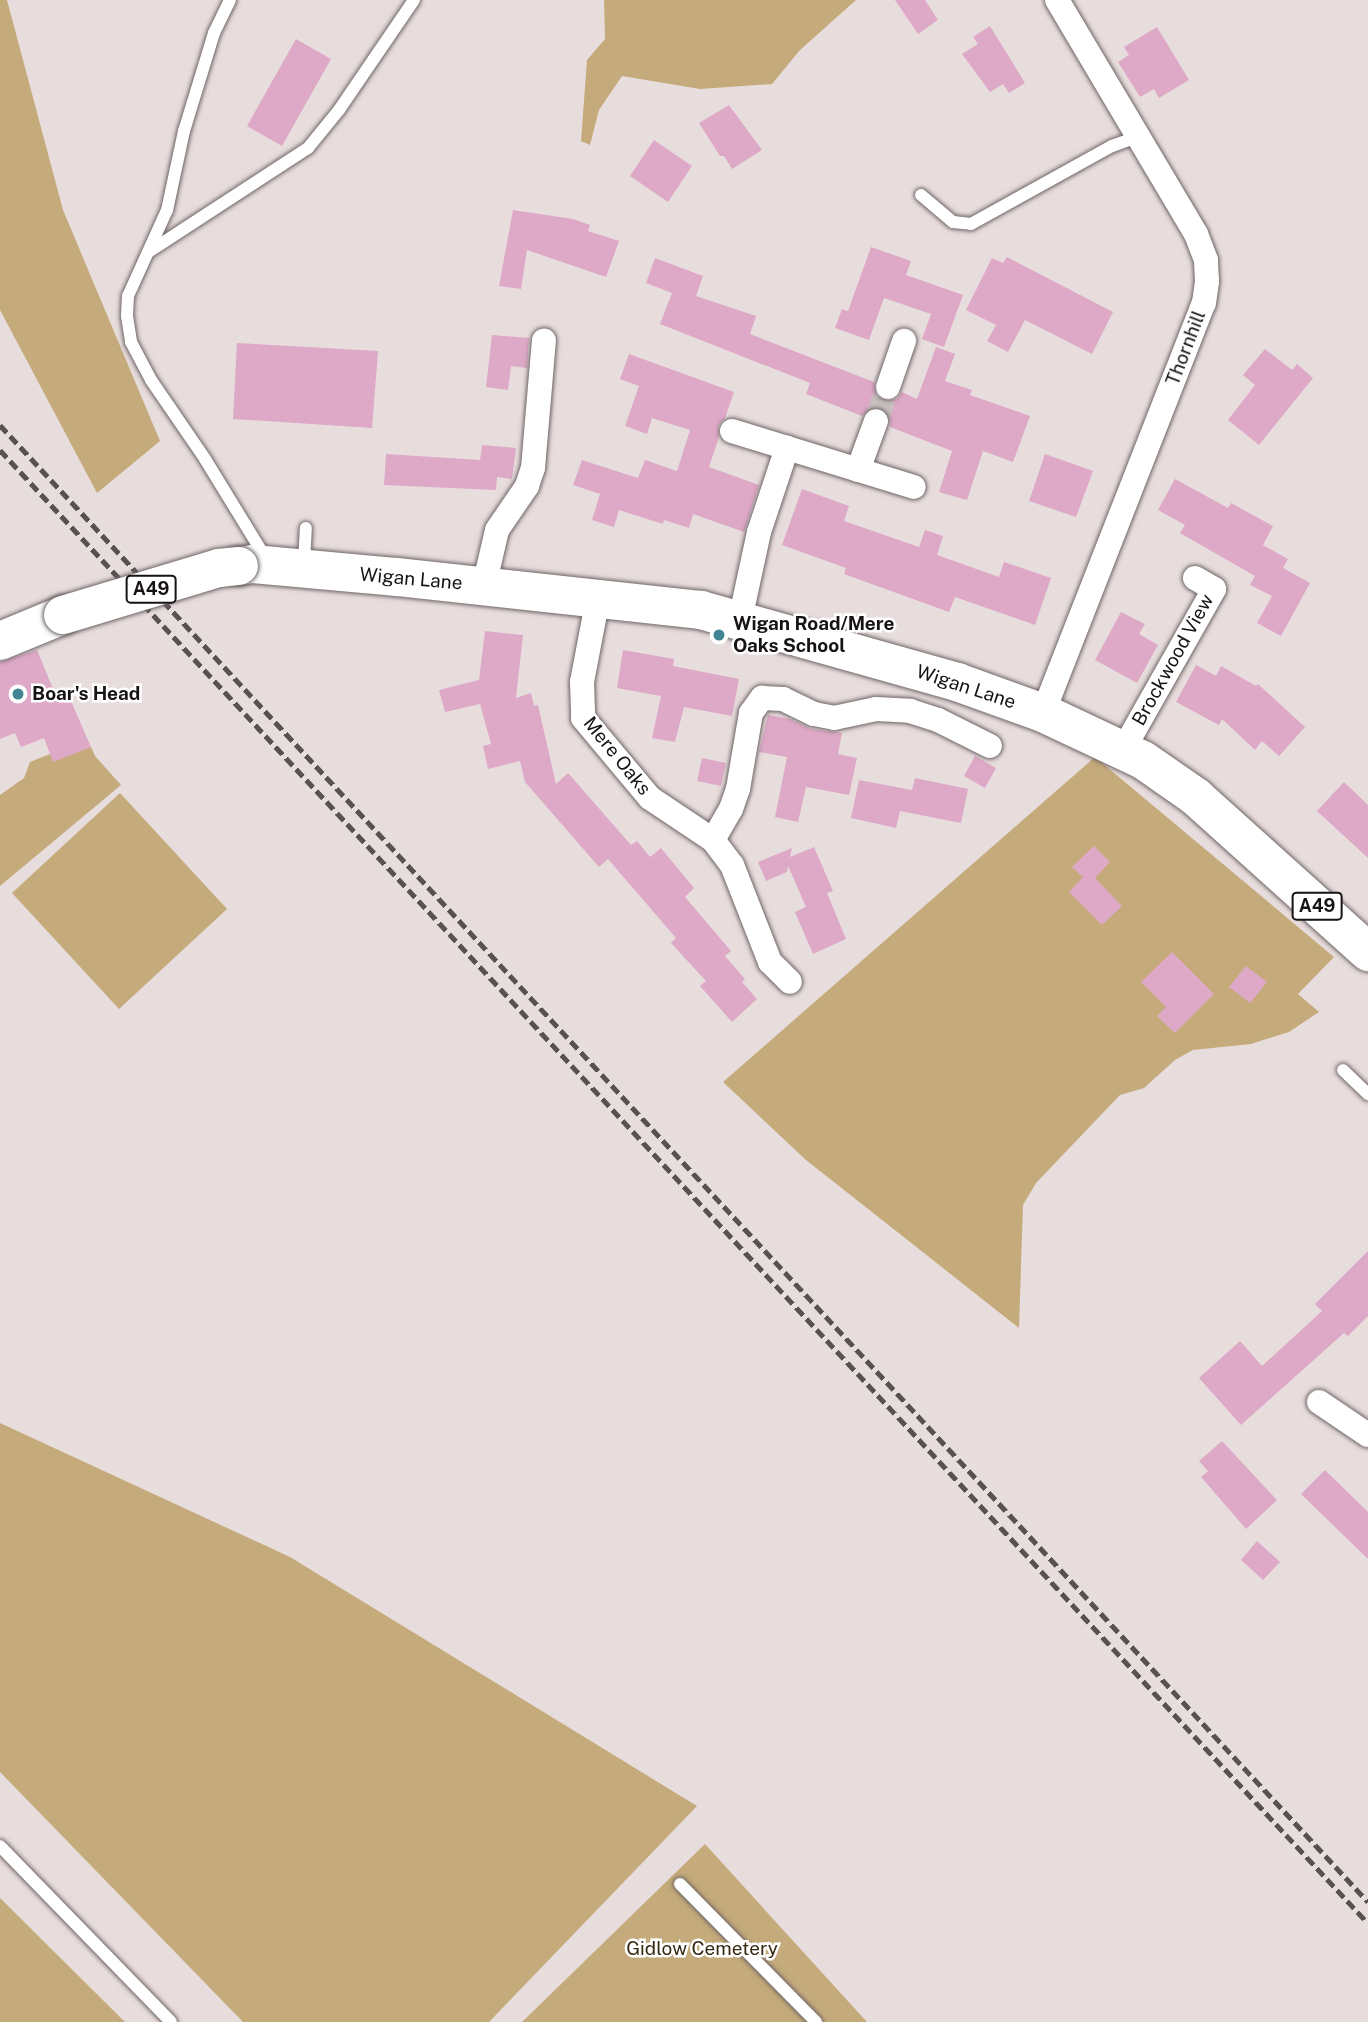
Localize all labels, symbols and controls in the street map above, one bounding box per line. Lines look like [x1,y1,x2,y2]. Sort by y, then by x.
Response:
street label: Thornhill [1161,307,1211,389]
street label: Wigan Lane [359,563,463,595]
road number: A49 [125,574,177,604]
street label: Brockwood View [1127,590,1219,730]
place label: Wigan Road/Mere Oaks School [733,613,895,657]
marker: Wigan Road/Mere Oaks School [711,627,727,643]
street label: Wigan Lane [913,660,1019,714]
place label: Boar's Head [32,683,140,705]
marker: Boar's Head [10,686,26,702]
street label: Mere Oaks [578,712,656,800]
road number: A49 [1291,891,1343,920]
park label: Gidlow Cemetery [626,1938,778,1960]

